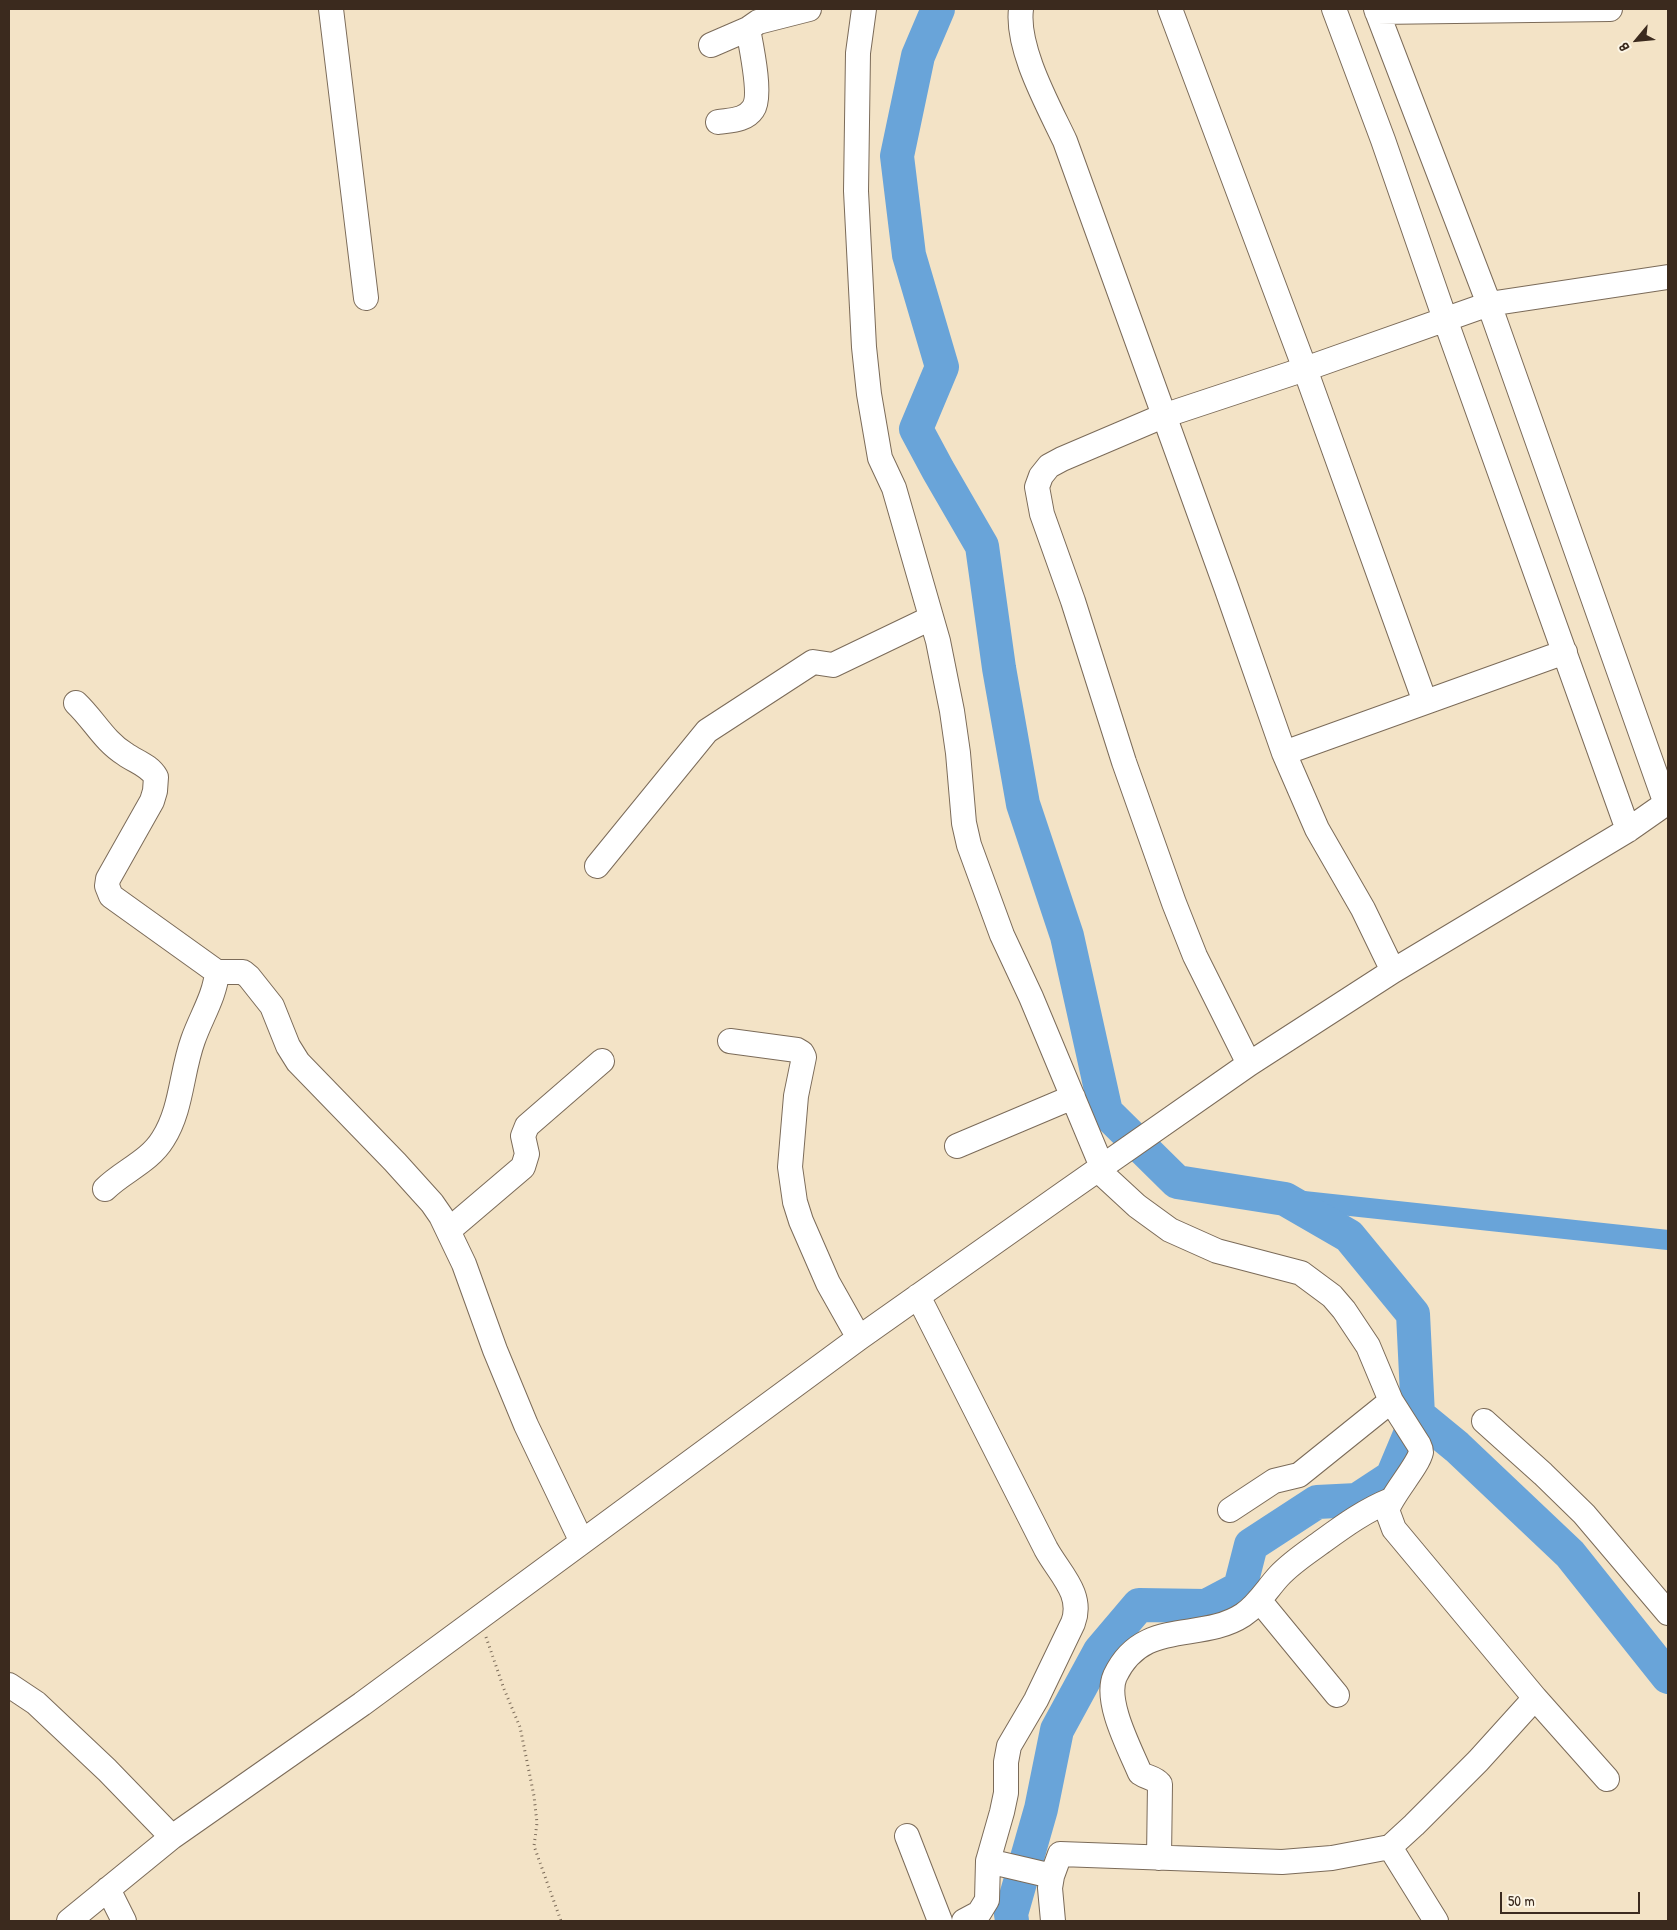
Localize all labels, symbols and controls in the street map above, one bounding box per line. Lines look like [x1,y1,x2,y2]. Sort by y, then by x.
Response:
north arrow [1612,15,1662,65]
text: B [1613,40,1633,55]
scale bar [1502,1882,1642,1914]
text: 50 m [1508,1890,1535,1911]

